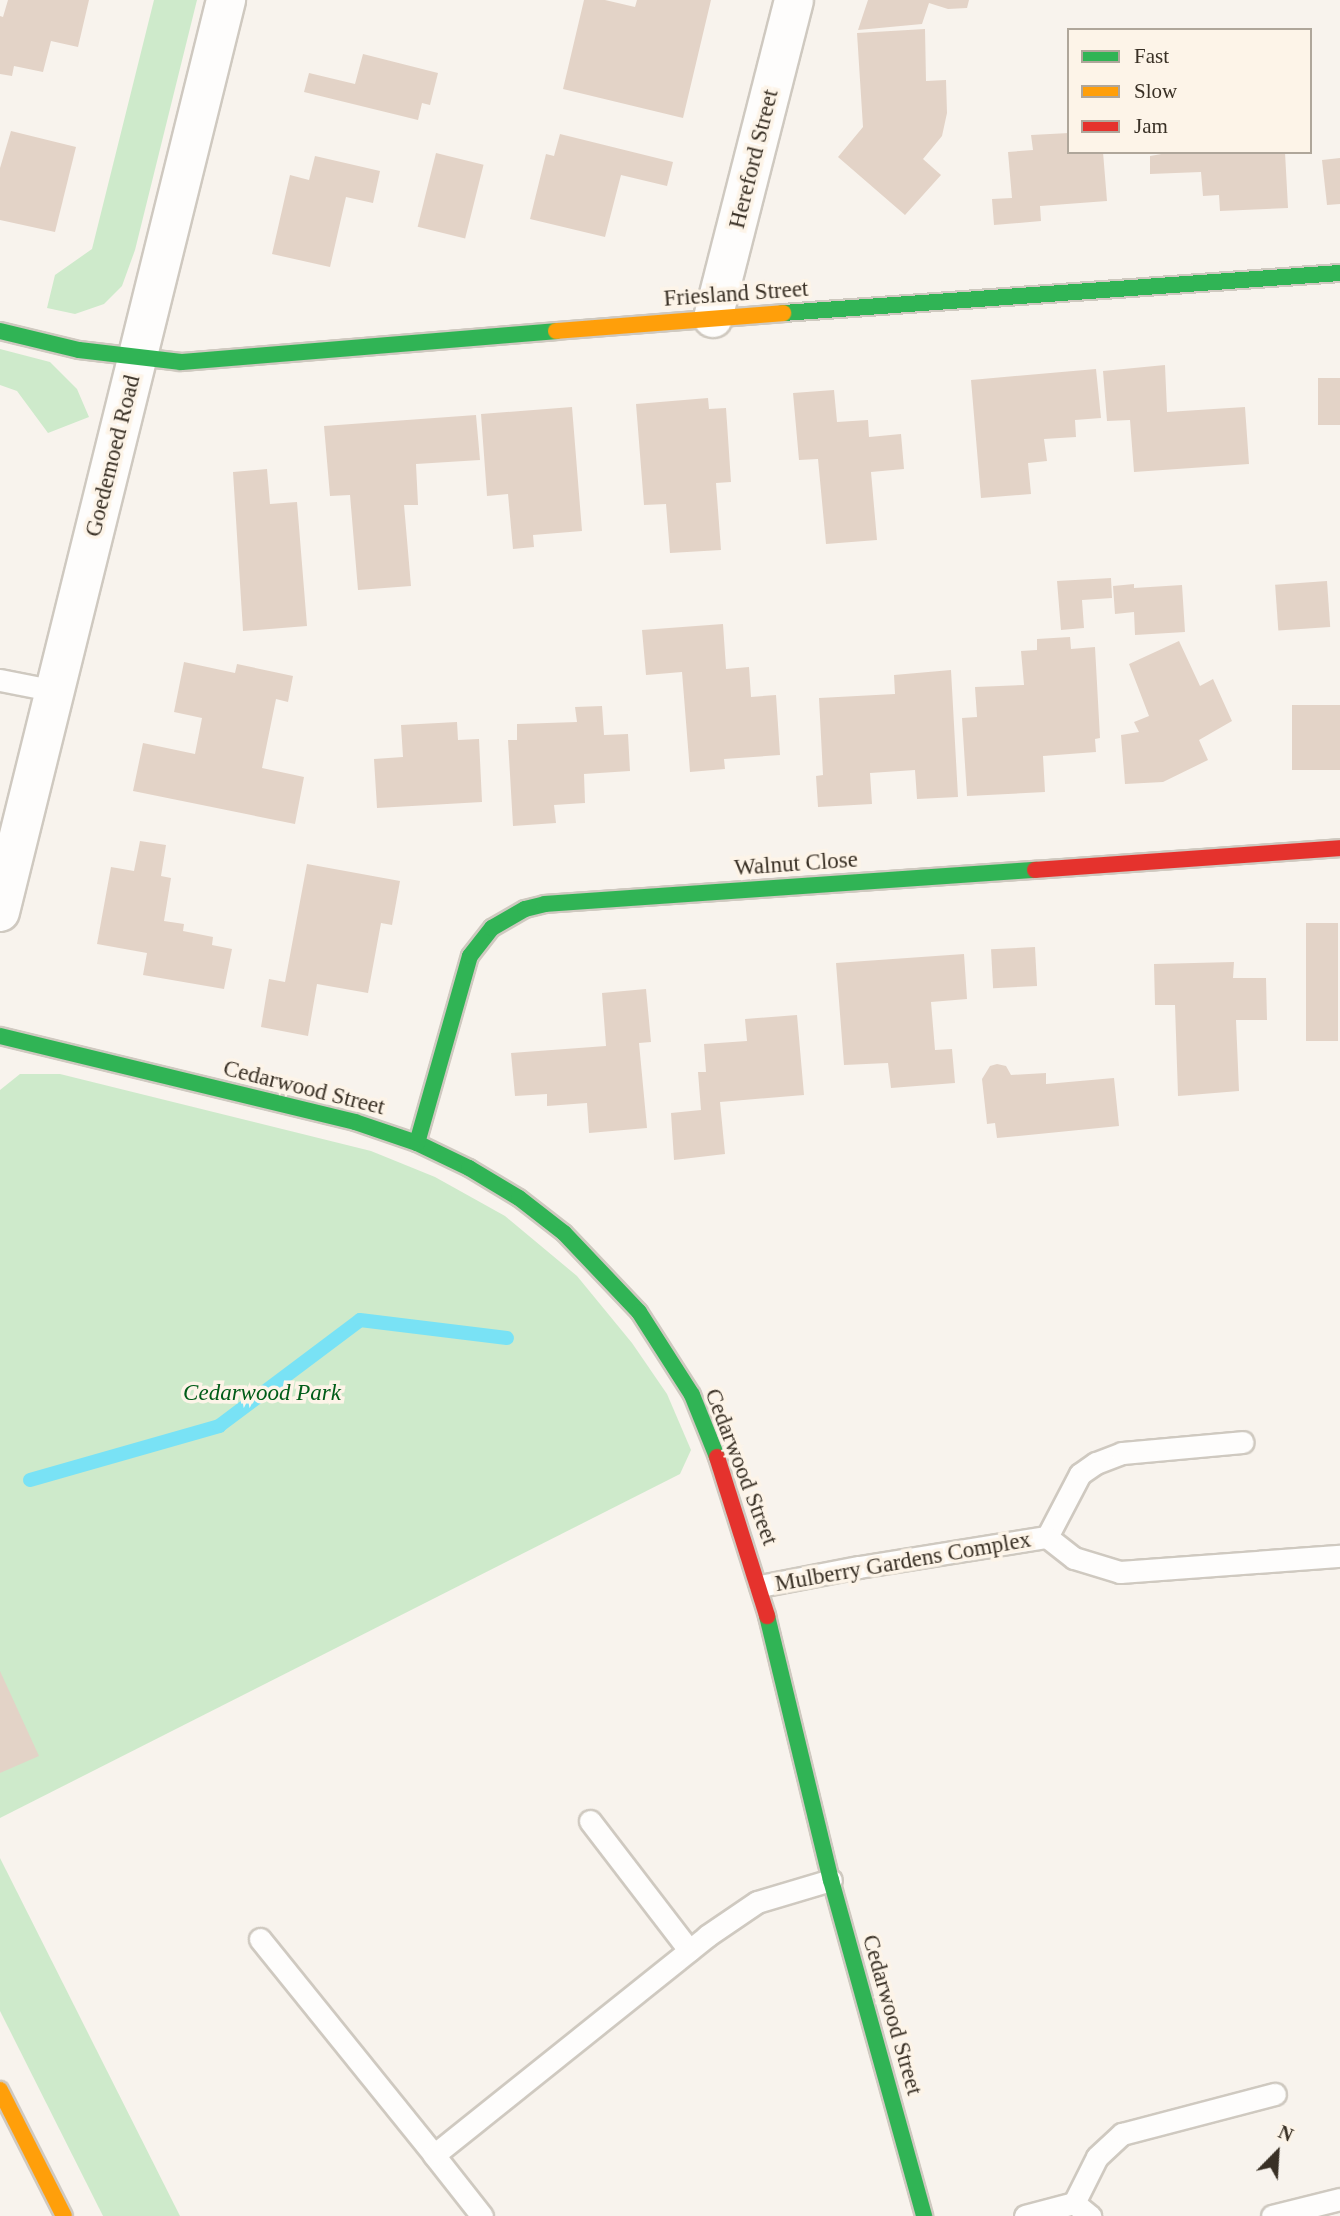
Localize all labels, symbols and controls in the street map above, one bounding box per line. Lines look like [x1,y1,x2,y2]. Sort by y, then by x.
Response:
legend [1067,28,1312,154]
text: Fast [1134,44,1169,68]
text: Slow [1134,79,1177,103]
street label: Hereford Street [723,87,785,231]
text: Jam [1134,114,1168,138]
street label: Friesland Street [663,275,809,313]
street label: Goedemoed Road [80,372,146,540]
street label: Walnut Close [733,846,859,882]
street label: Cedarwood Street [220,1055,388,1121]
park label: Cedarwood Park [183,1379,341,1407]
street label: Cedarwood Street [698,1385,784,1549]
street label: Mulberry Gardens Complex [773,1526,1033,1598]
street label: Cedarwood Street [856,1932,928,2098]
north arrow [1242,2118,1312,2188]
text: N [1275,2121,1296,2146]

